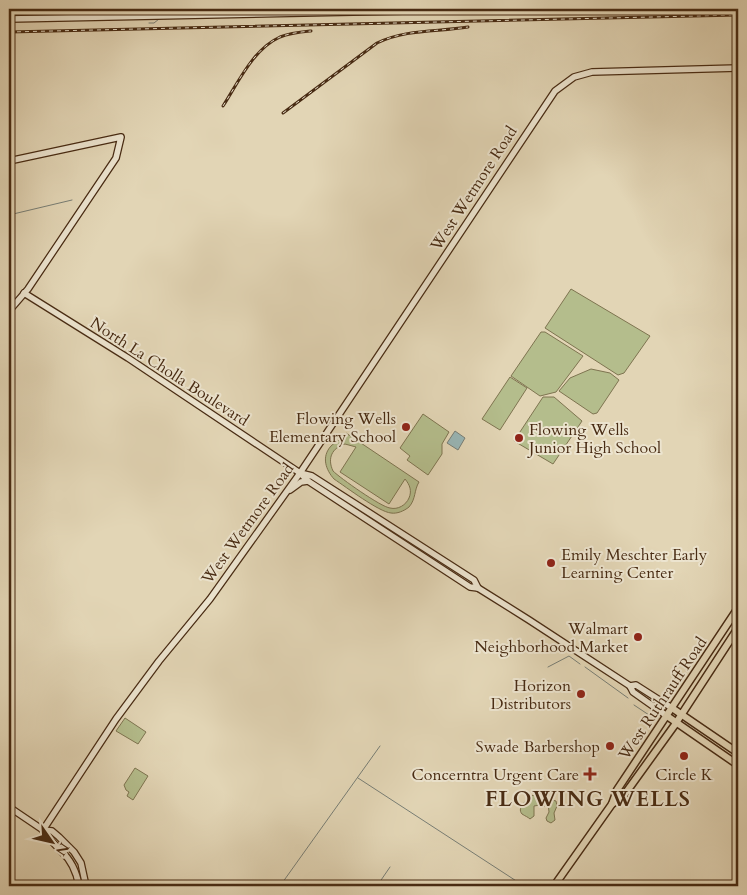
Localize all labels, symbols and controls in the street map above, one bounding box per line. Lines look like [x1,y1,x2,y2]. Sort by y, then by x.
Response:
street label: West Wetmore Road [425,122,523,256]
street label: North La Cholla Boulevard [86,312,254,432]
place label: Flowing Wells Elementary School [269,408,396,448]
place label: Flowing Wells Junior High School [527,419,661,459]
marker: Flowing Wells Elementary School [400,421,412,433]
marker: Flowing Wells Junior High School [513,432,525,444]
street label: West Wetmore Road [196,458,299,589]
place label: Emily Meschter Early Learning Center [561,544,708,584]
marker: Emily Meschter Early Learning Center [545,557,557,569]
place label: Walmart Neighborhood Market [474,618,628,658]
marker: Walmart Neighborhood Market [632,631,644,643]
street label: West Ruthrauff Road [613,632,712,765]
place label: Horizon Distributors [491,675,571,715]
marker: Horizon Distributors [575,688,587,700]
place label: Swade Barbershop [476,736,600,758]
marker: Swade Barbershop [604,740,616,752]
marker: Circle K [678,750,690,762]
place label: Concerntra Urgent Care [412,764,579,786]
place label: Circle K [655,764,713,786]
marker: Concerntra Urgent Care [583,767,597,781]
district label: FLOWING WELLS [485,785,691,814]
north arrow [28,818,78,868]
text: N [51,839,74,859]

